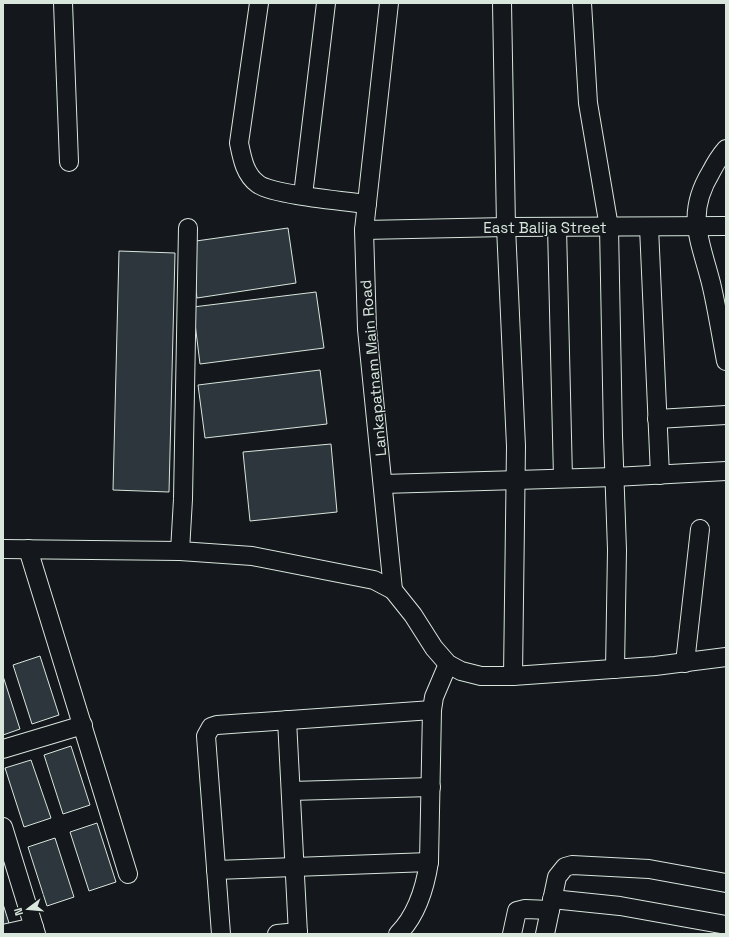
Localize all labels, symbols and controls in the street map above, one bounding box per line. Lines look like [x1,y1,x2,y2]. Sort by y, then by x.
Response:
street label: East Balija Street [483,218,607,237]
street label: Lankapatnam Main Road [356,279,390,457]
north arrow [8,889,48,929]
text: N [11,906,26,917]

